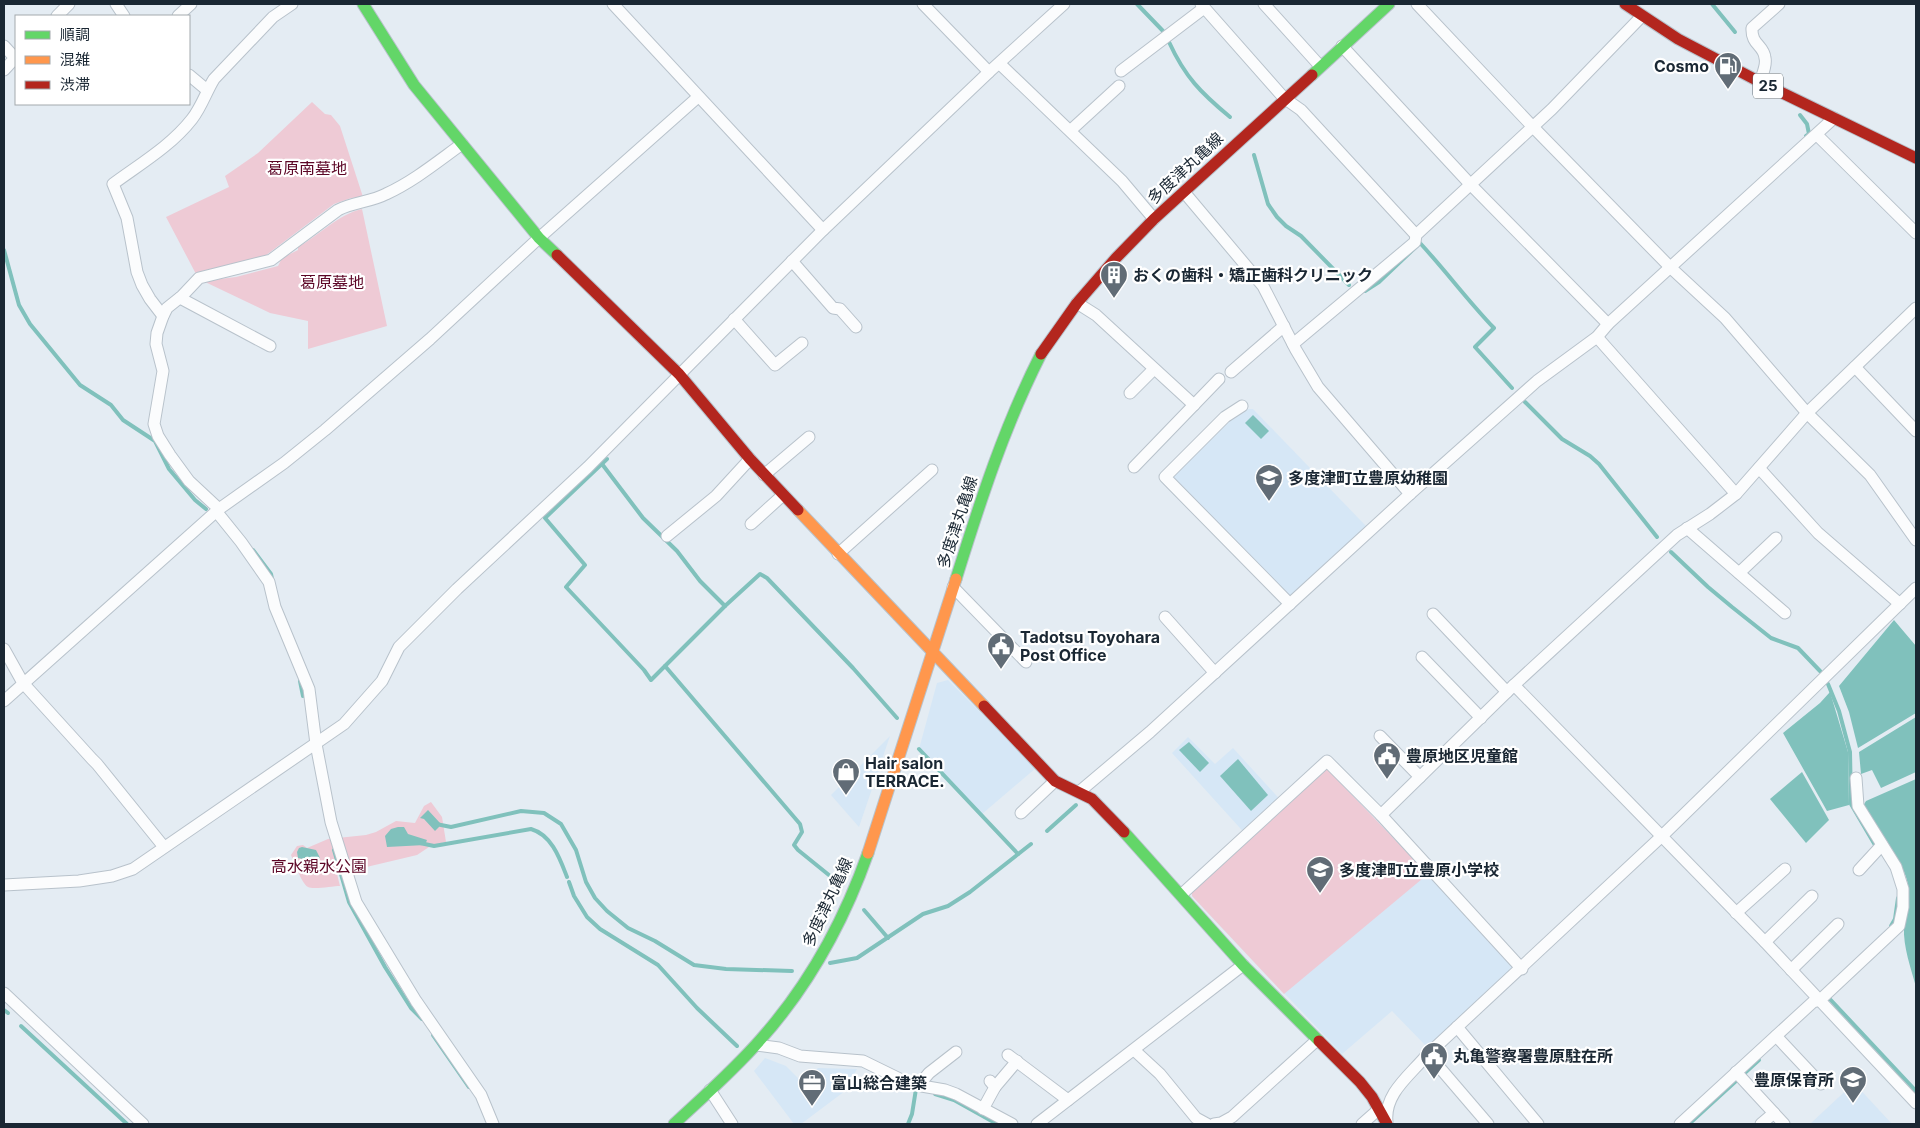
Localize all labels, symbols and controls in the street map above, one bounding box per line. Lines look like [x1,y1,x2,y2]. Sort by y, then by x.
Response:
legend [15,15,190,105]
text: 順調 [60,25,90,44]
text: 混雑 [60,50,90,69]
fuel station icon: Cosmo [1713,51,1743,90]
place label: Cosmo [1654,56,1709,76]
road number: 25 [1753,74,1783,98]
text: 渋滞 [60,75,90,94]
street label: 多度津丸亀線 [1143,128,1227,208]
park label: 葛原南墓地 [267,158,347,178]
building icon: おくの歯科・矯正歯科クリニック [1099,260,1129,299]
place label: おくの歯科・矯正歯科クリニック [1133,265,1373,285]
park label: 葛原墓地 [300,272,364,292]
school or university icon: 多度津町立豊原幼稚園 [1254,463,1284,502]
place label: 多度津町立豊原幼稚園 [1288,468,1448,488]
street label: 多度津丸亀線 [933,473,981,571]
place label: Tadotsu Toyohara Post Office [1020,627,1160,665]
public building icon: Tadotsu Toyohara Post Office [986,631,1016,670]
public building icon: 豊原地区児童館 [1372,741,1402,780]
place label: 豊原地区児童館 [1406,746,1518,766]
place label: Hair salon TERRACE. [865,753,945,791]
shop icon: Hair salon TERRACE. [831,757,861,796]
street label: 多度津丸亀線 [798,854,856,950]
school or university icon: 多度津町立豊原小学校 [1305,855,1335,894]
park label: 高水親水公園 [271,856,367,876]
place label: 多度津町立豊原小学校 [1339,860,1499,880]
public building icon: 丸亀警察署豊原駐在所 [1419,1041,1449,1080]
place label: 丸亀警察署豊原駐在所 [1453,1046,1613,1066]
school or university icon: 豊原保育所 [1838,1065,1868,1104]
office icon: 富山総合建築 [797,1068,827,1107]
place label: 豊原保育所 [1754,1070,1834,1090]
place label: 富山総合建築 [831,1073,927,1093]

